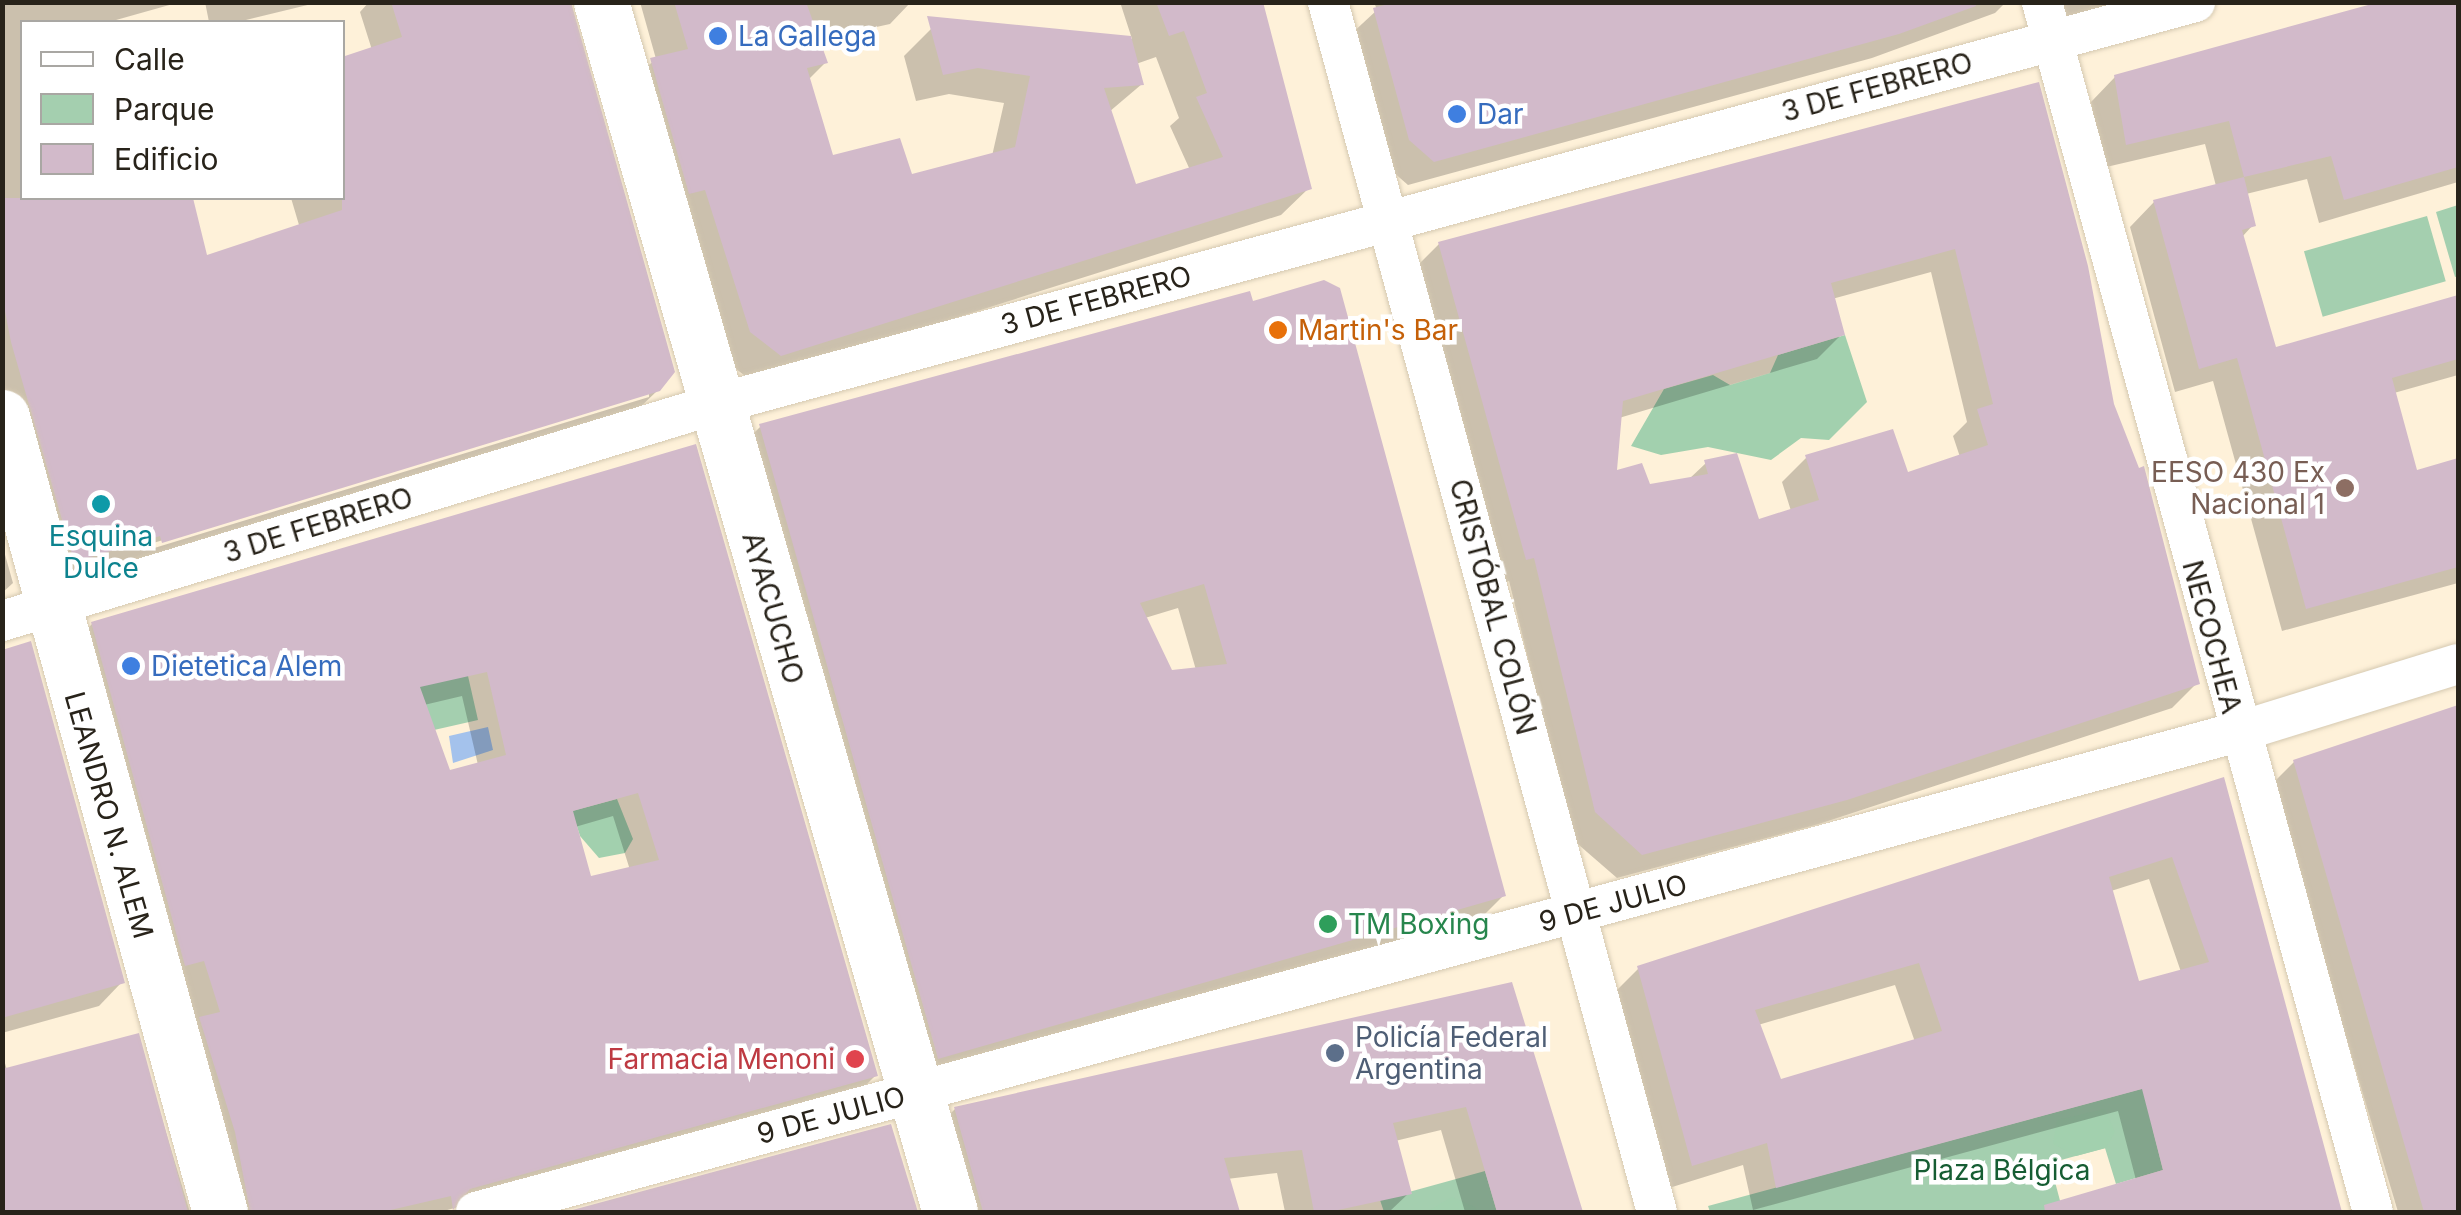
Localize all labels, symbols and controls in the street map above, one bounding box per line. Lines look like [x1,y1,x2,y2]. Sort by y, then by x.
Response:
place label: La Gallega [738,19,877,53]
legend [20,20,345,200]
marker: La Gallega [707,25,729,47]
text: Calle [114,41,185,77]
street label: 3 DE FEBRERO [1778,45,1976,129]
text: Parque [114,91,214,127]
place label: Dar [1477,97,1523,131]
marker: Dar [1446,103,1468,125]
text: Edificio [114,141,218,177]
street label: 3 DE FEBRERO [997,258,1195,342]
place label: Martin's Bar [1298,313,1458,347]
marker: Martin's Bar [1267,319,1289,341]
place label: EESO 430 Ex Nacional 1 [2151,455,2325,521]
street label: CRISTÓBAL COLÓN [1443,475,1543,739]
marker: EESO 430 Ex Nacional 1 [2334,477,2356,499]
street label: 3 DE FEBRERO [219,480,417,570]
marker: Esquina Dulce [90,493,112,515]
place label: Esquina Dulce [49,519,153,585]
street label: AYACUCHO [735,528,811,688]
street label: NECOCHEA [2175,557,2249,717]
place label: Dietetica Alem [151,649,342,683]
marker: Dietetica Alem [120,655,142,677]
street label: LEANDRO N. ALEM [58,688,160,942]
street label: 9 DE JULIO [1535,867,1691,939]
place label: TM Boxing [1348,907,1490,941]
marker: TM Boxing [1317,913,1339,935]
place label: Policía Federal Argentina [1355,1020,1548,1086]
place label: Farmacia Menoni [608,1042,835,1076]
marker: Policía Federal Argentina [1324,1042,1346,1064]
marker: Farmacia Menoni [844,1048,866,1070]
street label: 9 DE JULIO [753,1079,909,1151]
park label: Plaza Bélgica [1914,1153,2090,1187]

